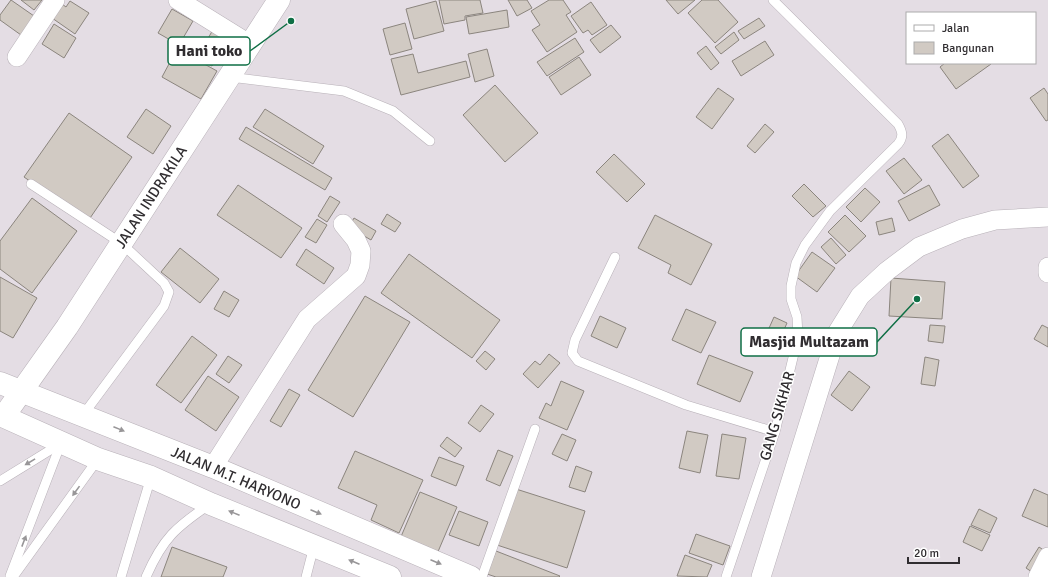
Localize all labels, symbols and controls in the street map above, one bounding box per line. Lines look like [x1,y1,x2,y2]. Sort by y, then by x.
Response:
legend [906,12,1036,64]
text: Jalan [942,21,969,36]
callout: Hani toko [168,37,250,65]
text: Hani toko [176,41,242,61]
text: Bangunan [942,41,994,56]
street label: JALAN INDRAKILA [111,142,191,252]
callout: Masjid Multazam [741,328,877,356]
text: Masjid Multazam [749,332,869,352]
street label: GANG SIKHAR [756,369,798,463]
one-way arrow [114,427,126,433]
street label: JALAN M.T. HARYONO [168,443,304,514]
one-way arrow [25,458,36,466]
one-way arrow [72,486,80,496]
one-way arrow [228,509,240,515]
one-way arrow [311,509,322,515]
one-way arrow [21,534,27,546]
scale bar [908,539,959,565]
text: 20 m [914,546,939,561]
one-way arrow [349,559,360,565]
one-way arrow [431,560,443,566]

